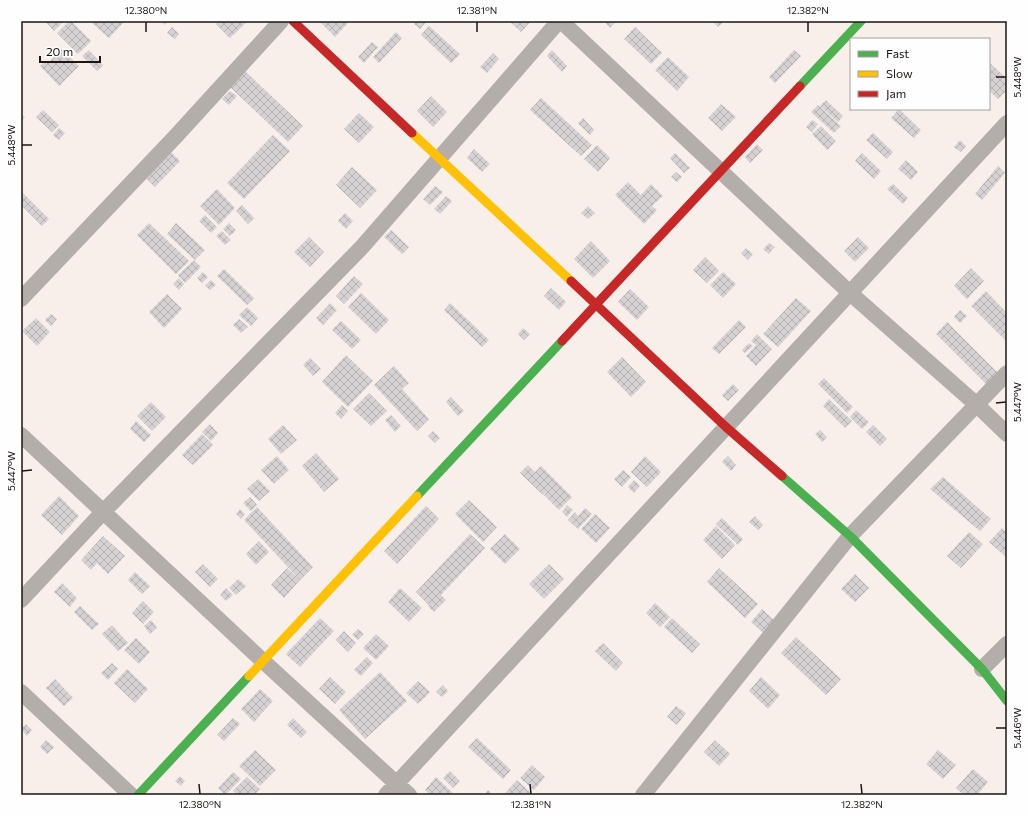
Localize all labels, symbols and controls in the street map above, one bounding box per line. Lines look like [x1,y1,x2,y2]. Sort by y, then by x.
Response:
text: 12.380°N [125,4,167,16]
text: 12.381°N [457,4,497,16]
text: 12.382°N [787,4,829,16]
scale bar [40,38,100,64]
legend [850,38,990,110]
text: 20 m [46,44,73,58]
text: Fast [886,46,909,60]
text: 5.448°W [1011,57,1023,97]
text: Slow [886,66,913,80]
text: Jam [886,86,906,101]
text: 5.448°W [5,125,17,165]
text: 5.447°W [1011,382,1023,422]
text: 5.447°W [5,451,17,491]
text: 5.446°W [1011,708,1023,748]
text: 12.380°N [179,798,221,810]
text: 12.381°N [511,798,551,810]
text: 12.382°N [841,798,883,810]

